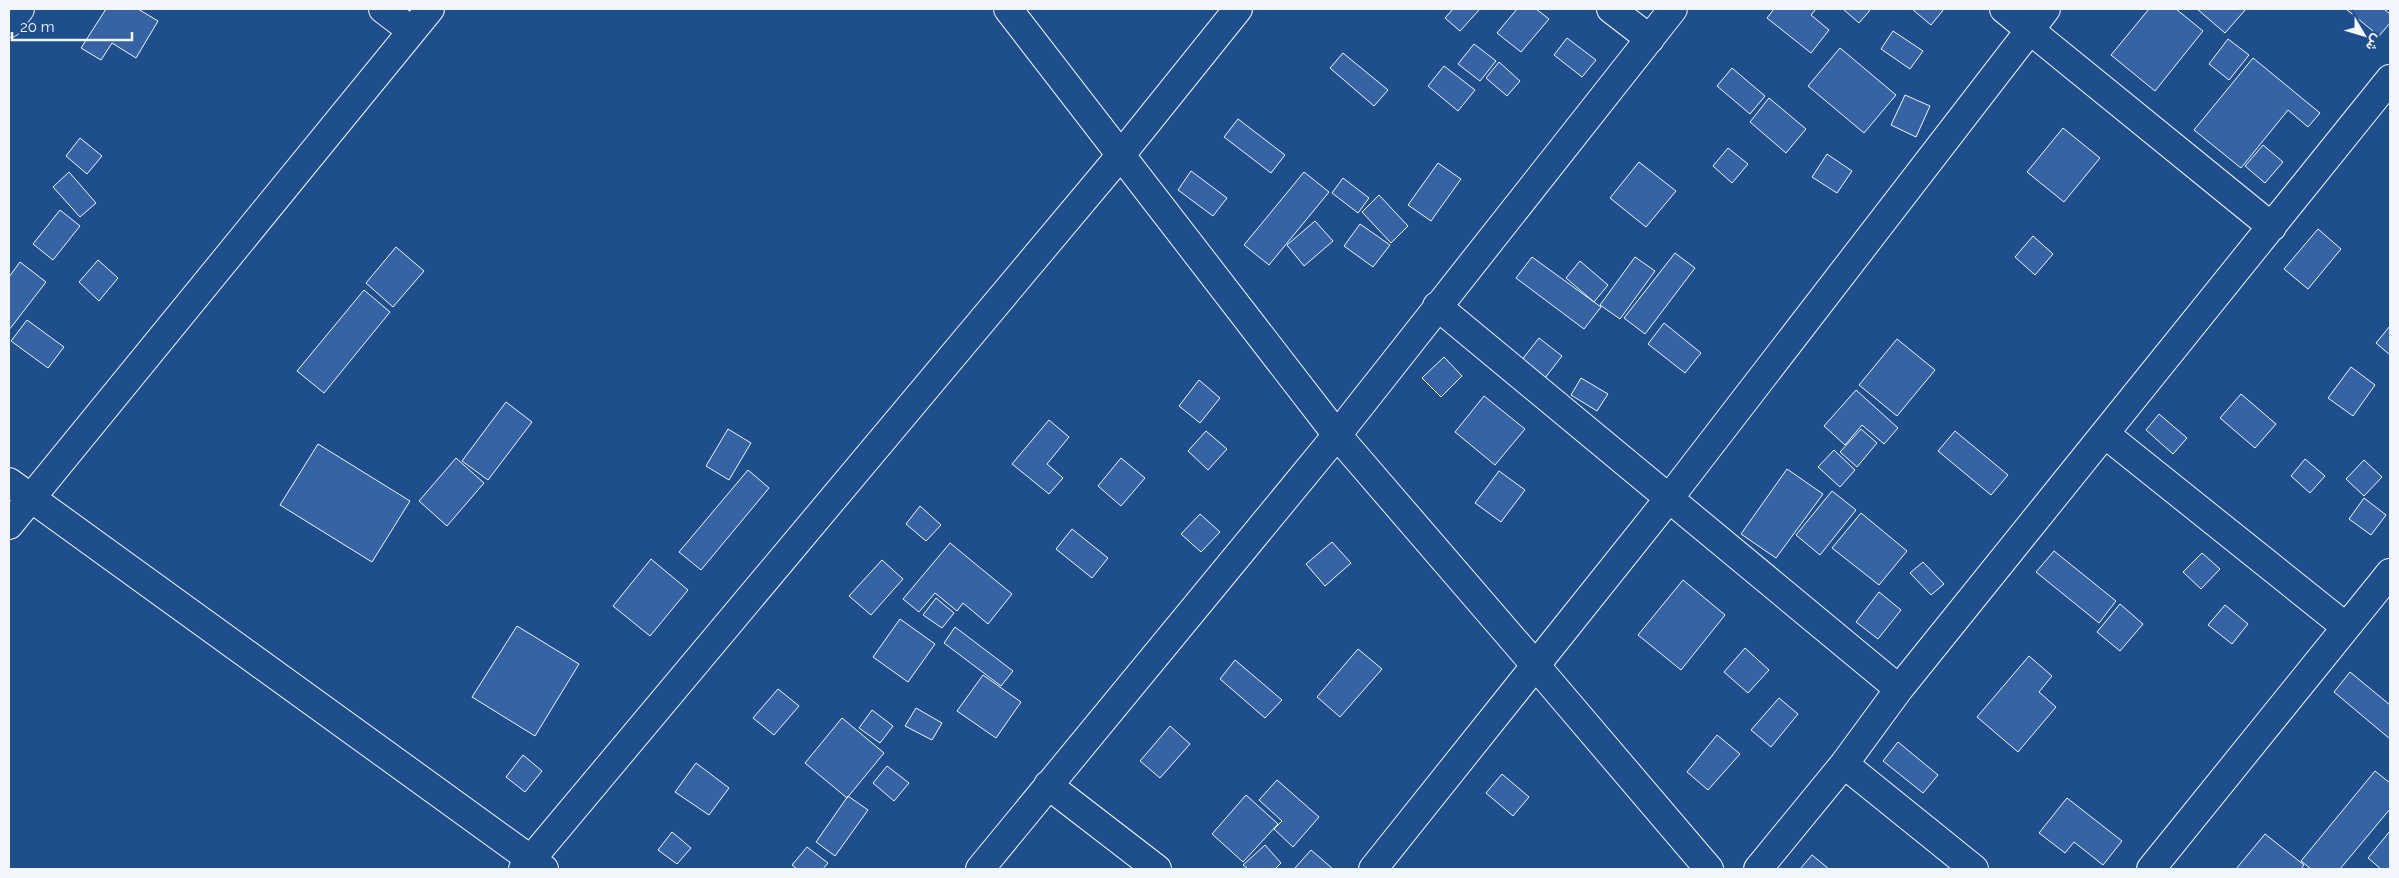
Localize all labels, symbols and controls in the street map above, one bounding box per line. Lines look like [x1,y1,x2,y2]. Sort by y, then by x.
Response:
scale bar [12,10,132,42]
north arrow [2339,10,2389,60]
text: 20 m [20,18,55,36]
text: ش [2362,31,2386,55]

